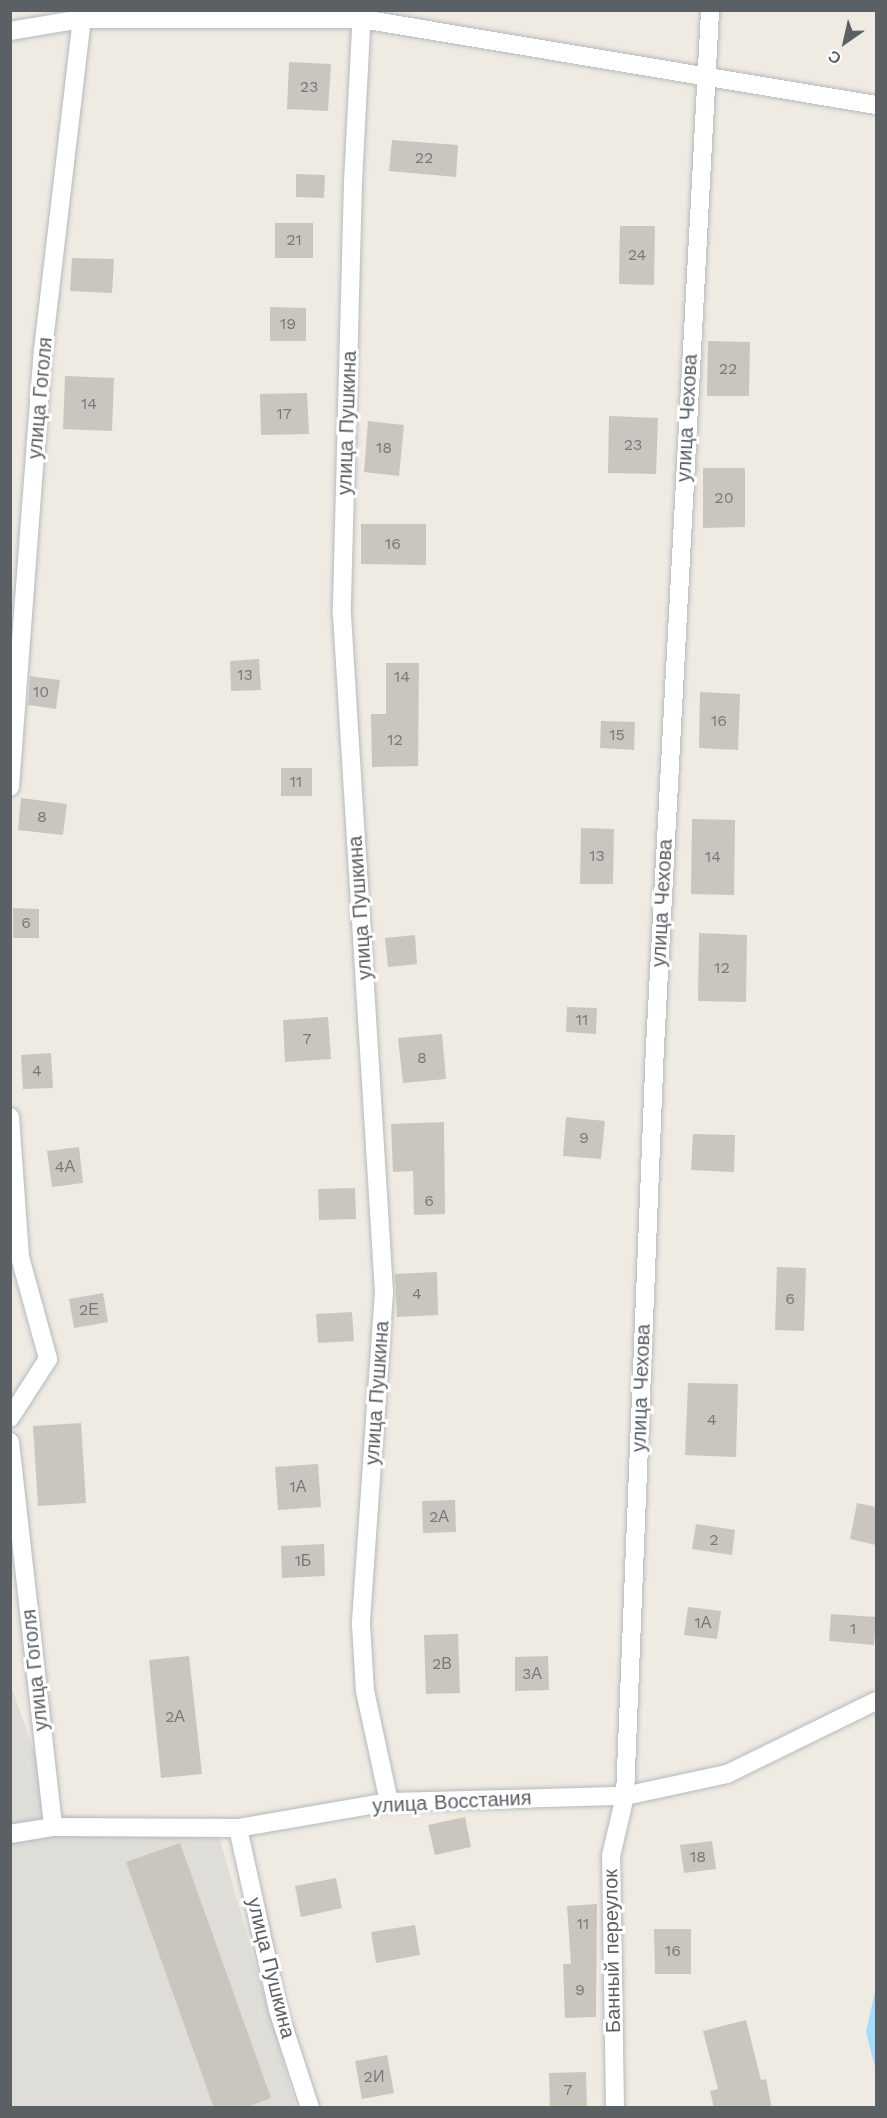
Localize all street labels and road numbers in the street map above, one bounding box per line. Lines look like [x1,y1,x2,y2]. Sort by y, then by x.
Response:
street label: улица Гоголя [23,336,57,460]
street label: улица Пушкина [332,350,362,496]
street label: улица Чехова [672,353,702,483]
street label: улица Пушкина [343,835,377,981]
street label: улица Чехова [647,838,677,968]
street label: улица Пушкина [360,1320,394,1466]
street label: улица Чехова [627,1324,655,1452]
street label: улица Гоголя [17,1608,53,1732]
street label: улица Восстания [372,1786,532,1818]
street label: Банный переулок [599,1869,625,2033]
street label: улица Пушкина [242,1895,300,2041]

